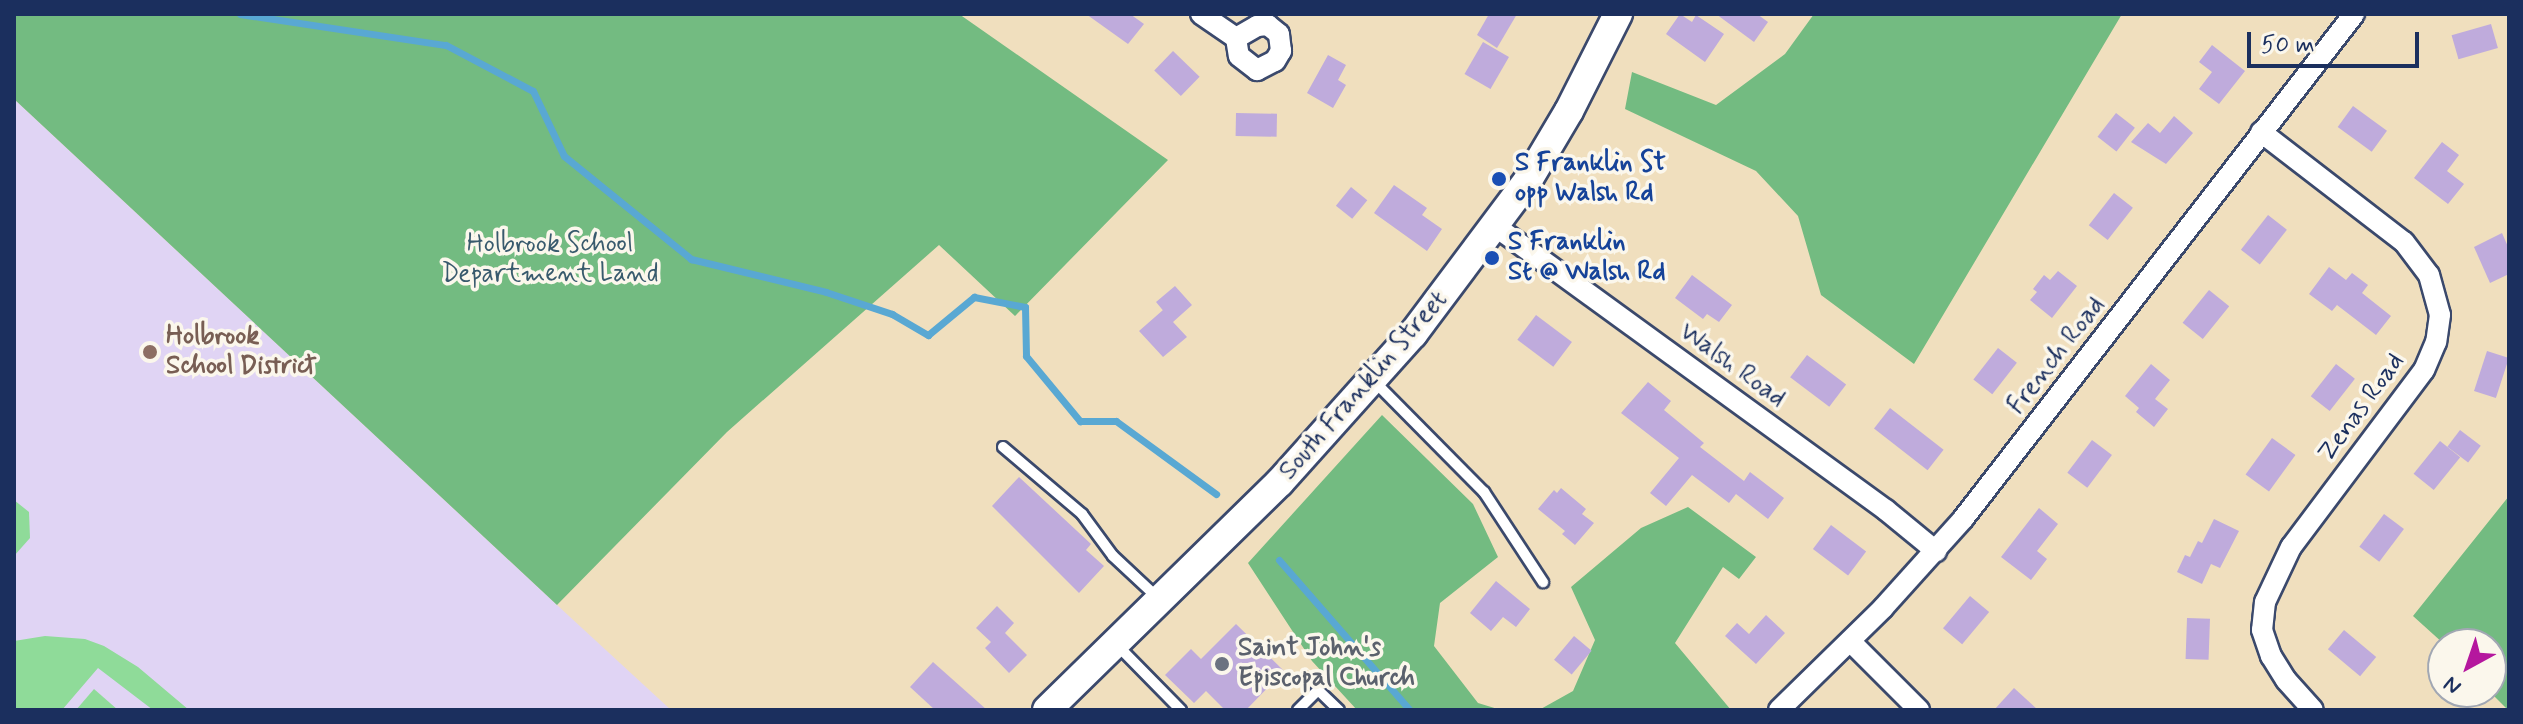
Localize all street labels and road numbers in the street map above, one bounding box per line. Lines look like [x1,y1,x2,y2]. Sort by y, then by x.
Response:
street label: South Franklin Street [1272,283,1456,489]
street label: French Road [2001,291,2113,421]
street label: Walsh Road [1673,317,1791,415]
street label: Zenas Road [2312,347,2412,469]

